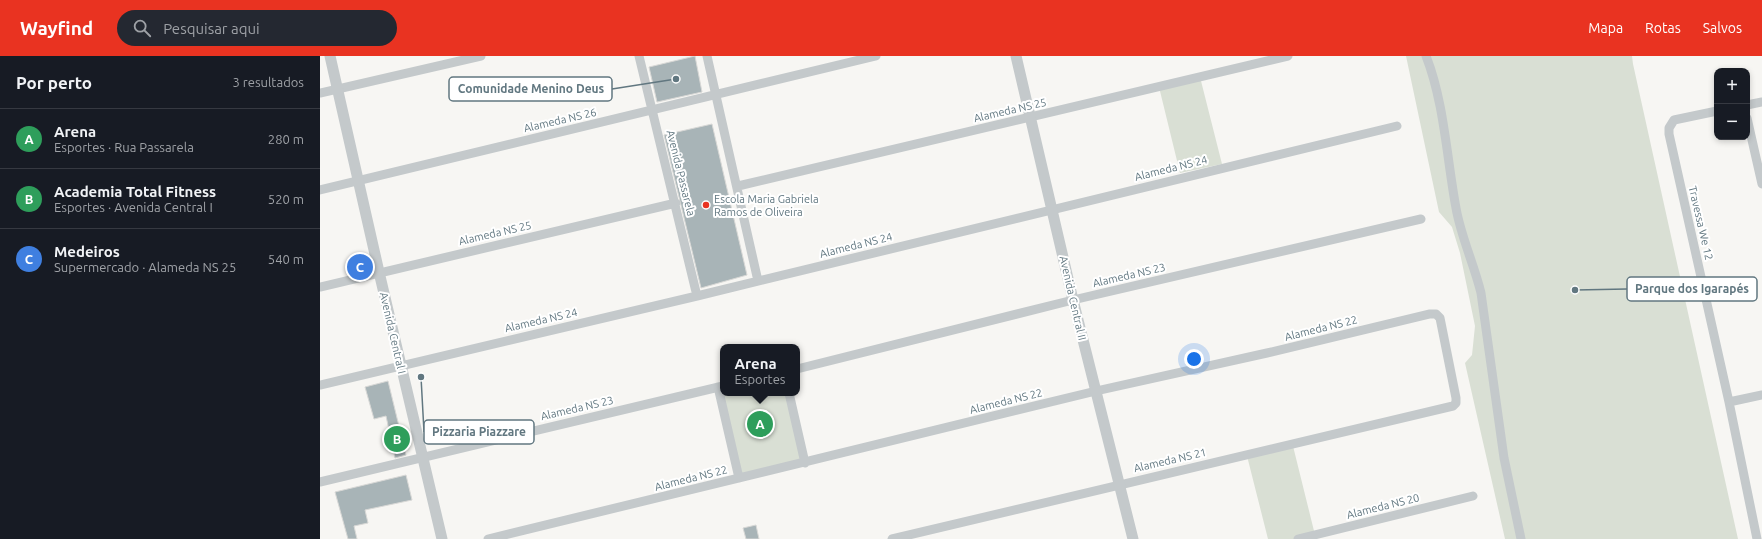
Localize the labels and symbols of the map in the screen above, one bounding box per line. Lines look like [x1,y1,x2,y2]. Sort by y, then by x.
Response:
callout: Comunidade Menino Deus [449,77,612,101]
text: Comunidade Menino Deus [458,82,605,95]
street label: Alameda NS 25 [972,96,1048,124]
street label: Alameda NS 26 [522,106,598,134]
street label: Avenida Passarela [665,129,697,217]
street label: Alameda NS 24 [1133,153,1209,183]
street label: Travessa We 12 [1687,185,1715,261]
place label: Escola Maria Gabriela Ramos de Oliveira [714,193,819,218]
marker: Escola Maria Gabriela Ramos de Oliveira [701,200,711,210]
street label: Alameda NS 25 [457,219,533,247]
street label: Alameda NS 24 [818,230,894,260]
pin: C [347,252,373,282]
street label: Avenida Central II [1057,255,1089,341]
street label: Alameda NS 23 [1091,261,1167,289]
callout: Parque dos Igarapés [1627,277,1757,301]
text: Parque dos Igarapés [1635,282,1749,295]
street label: Avenida Central I [378,291,408,375]
street label: Alameda NS 24 [503,306,579,334]
street label: Alameda NS 22 [1283,313,1359,343]
your location [1184,349,1204,369]
street label: Alameda NS 22 [968,386,1044,416]
street label: Alameda NS 23 [539,394,615,422]
pin: A [747,409,773,439]
callout: Pizzaria Piazzare [424,420,534,444]
pin: B [384,424,410,454]
text: Pizzaria Piazzare [432,425,526,438]
street label: Alameda NS 21 [1132,446,1208,474]
street label: Alameda NS 22 [653,463,729,493]
street label: Alameda NS 20 [1345,491,1421,521]

